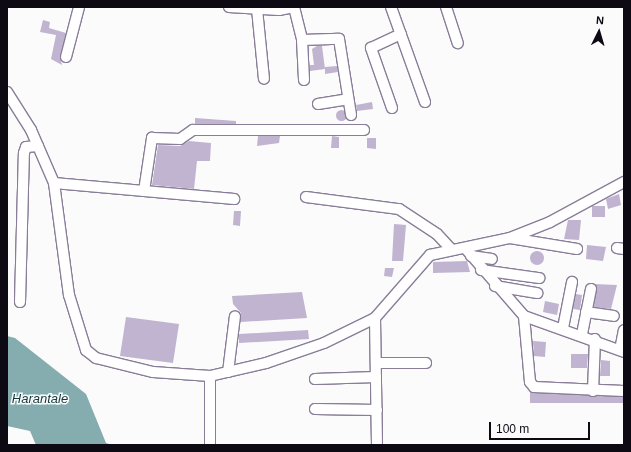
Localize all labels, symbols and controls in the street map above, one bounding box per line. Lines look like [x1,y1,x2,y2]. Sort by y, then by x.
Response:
north arrow [579,12,619,52]
text: N [596,14,605,26]
water label: Harantale [12,391,68,407]
scale bar [491,414,592,440]
text: 100 m [496,422,529,436]

